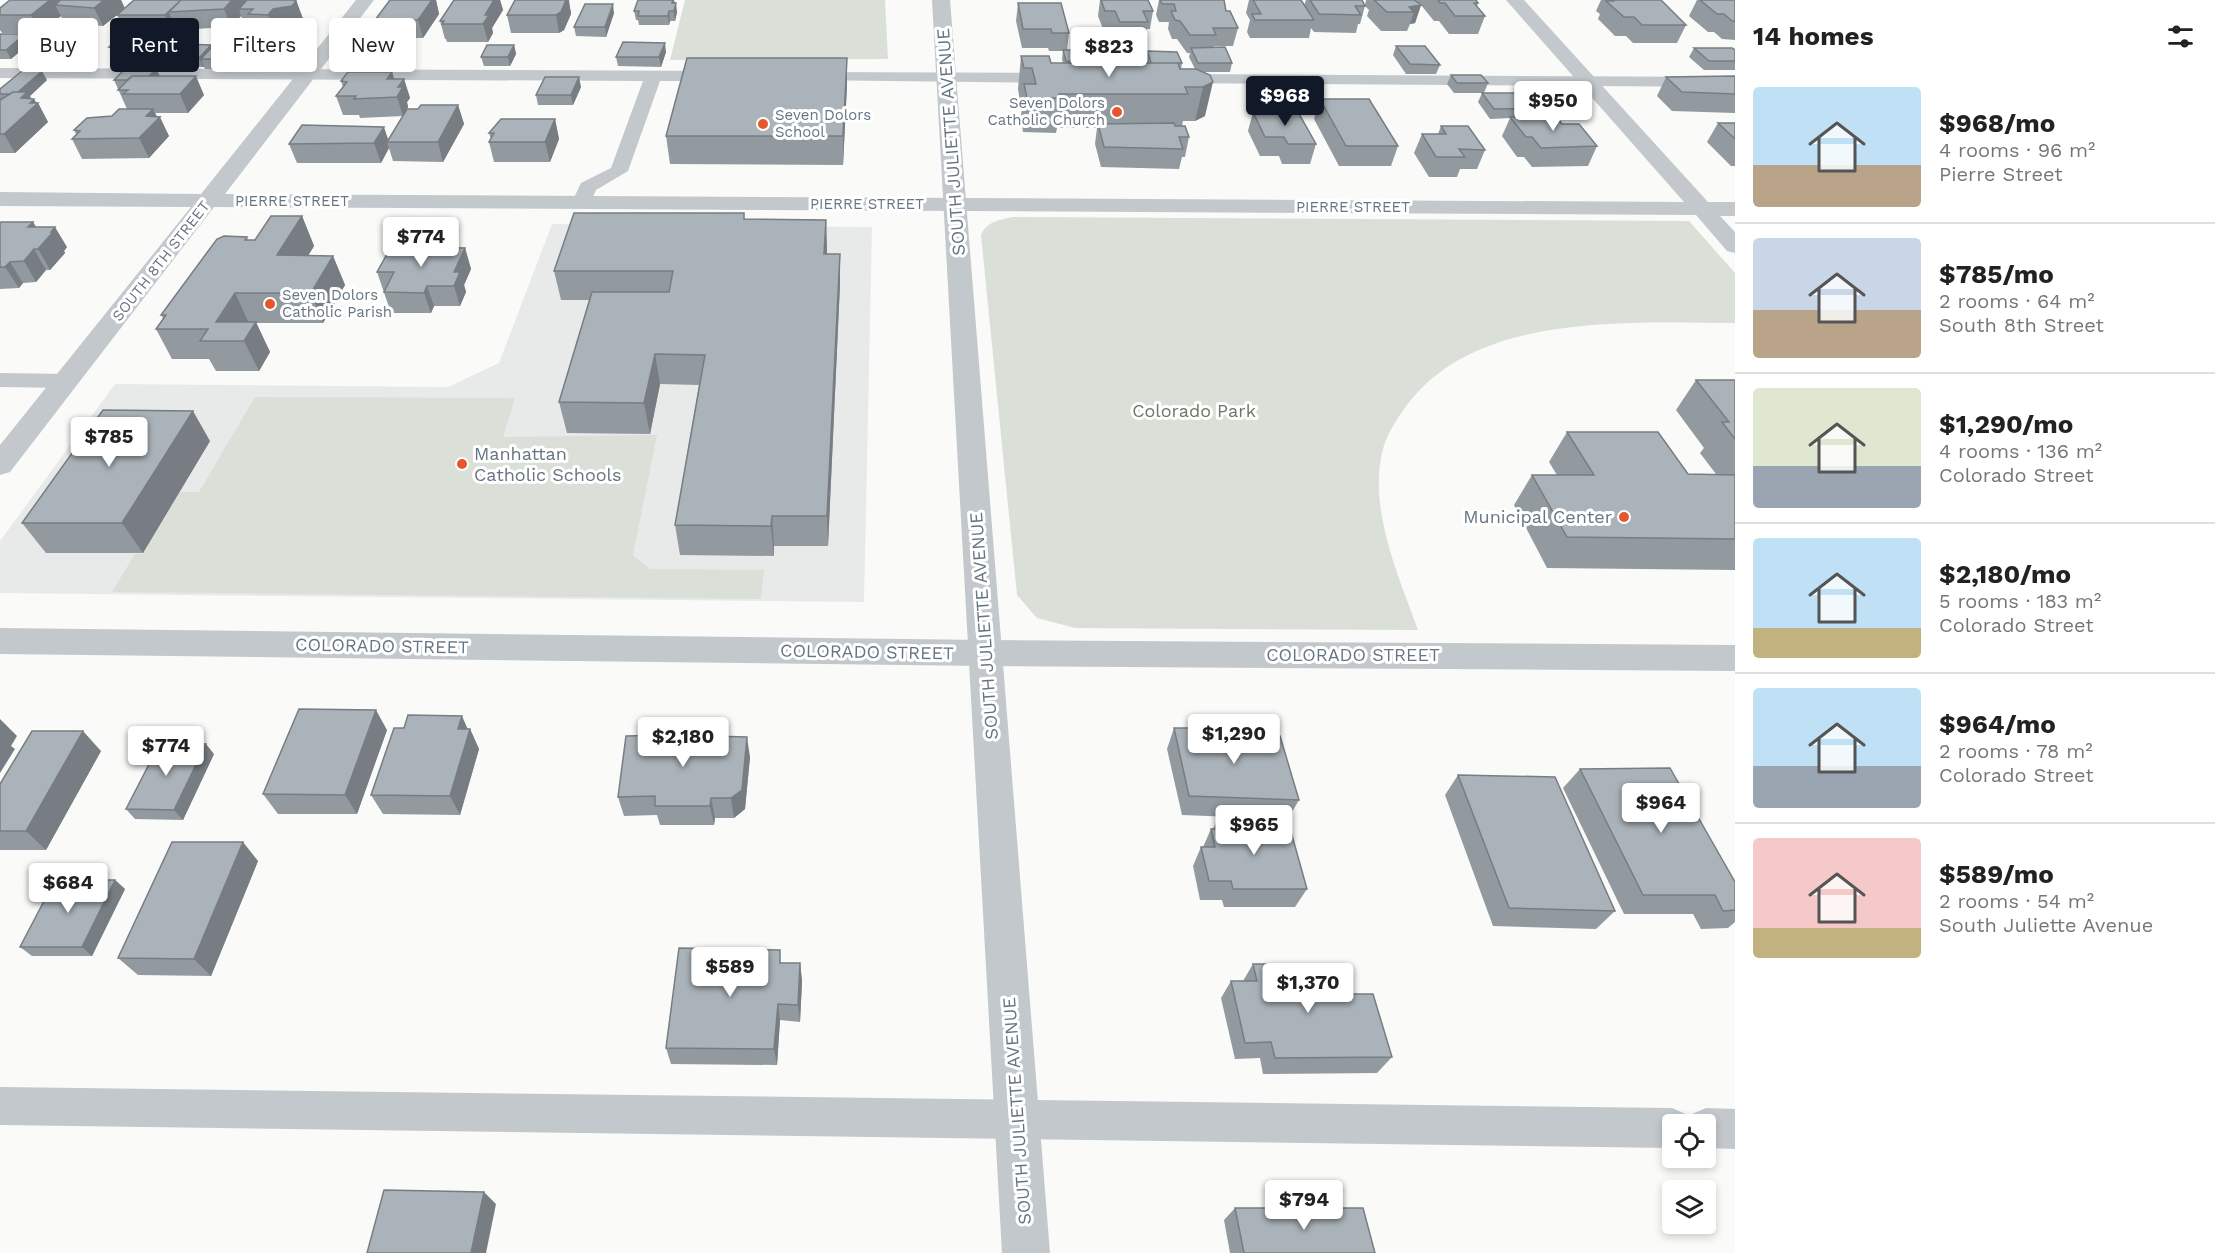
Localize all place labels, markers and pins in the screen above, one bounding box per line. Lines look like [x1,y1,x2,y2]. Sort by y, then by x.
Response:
pin: $823 [1073,27,1145,78]
pin: $968 [1249,76,1321,127]
pin: $950 [1517,81,1589,132]
place label: Seven Dolors Catholic Church [987,94,1105,129]
marker: Seven Dolors Catholic Church [1110,105,1124,119]
place label: Seven Dolors School [775,106,871,141]
marker: Seven Dolors School [756,117,770,131]
pin: $774 [385,217,457,268]
place label: Seven Dolors Catholic Parish [282,286,392,321]
marker: Seven Dolors Catholic Parish [263,297,277,311]
pin: $785 [73,417,145,468]
place label: Manhattan Catholic Schools [474,443,622,485]
marker: Manhattan Catholic Schools [455,457,469,471]
place label: Municipal Center [1463,506,1612,527]
marker: Municipal Center [1617,510,1631,524]
pin: $1,290 [1185,714,1283,765]
pin: $2,180 [634,717,732,768]
pin: $774 [130,726,202,777]
pin: $964 [1625,783,1697,834]
pin: $965 [1218,805,1290,856]
pin: $684 [32,863,104,914]
pin: $589 [694,947,766,998]
pin: $1,370 [1259,963,1357,1014]
pin: $794 [1268,1180,1340,1231]

